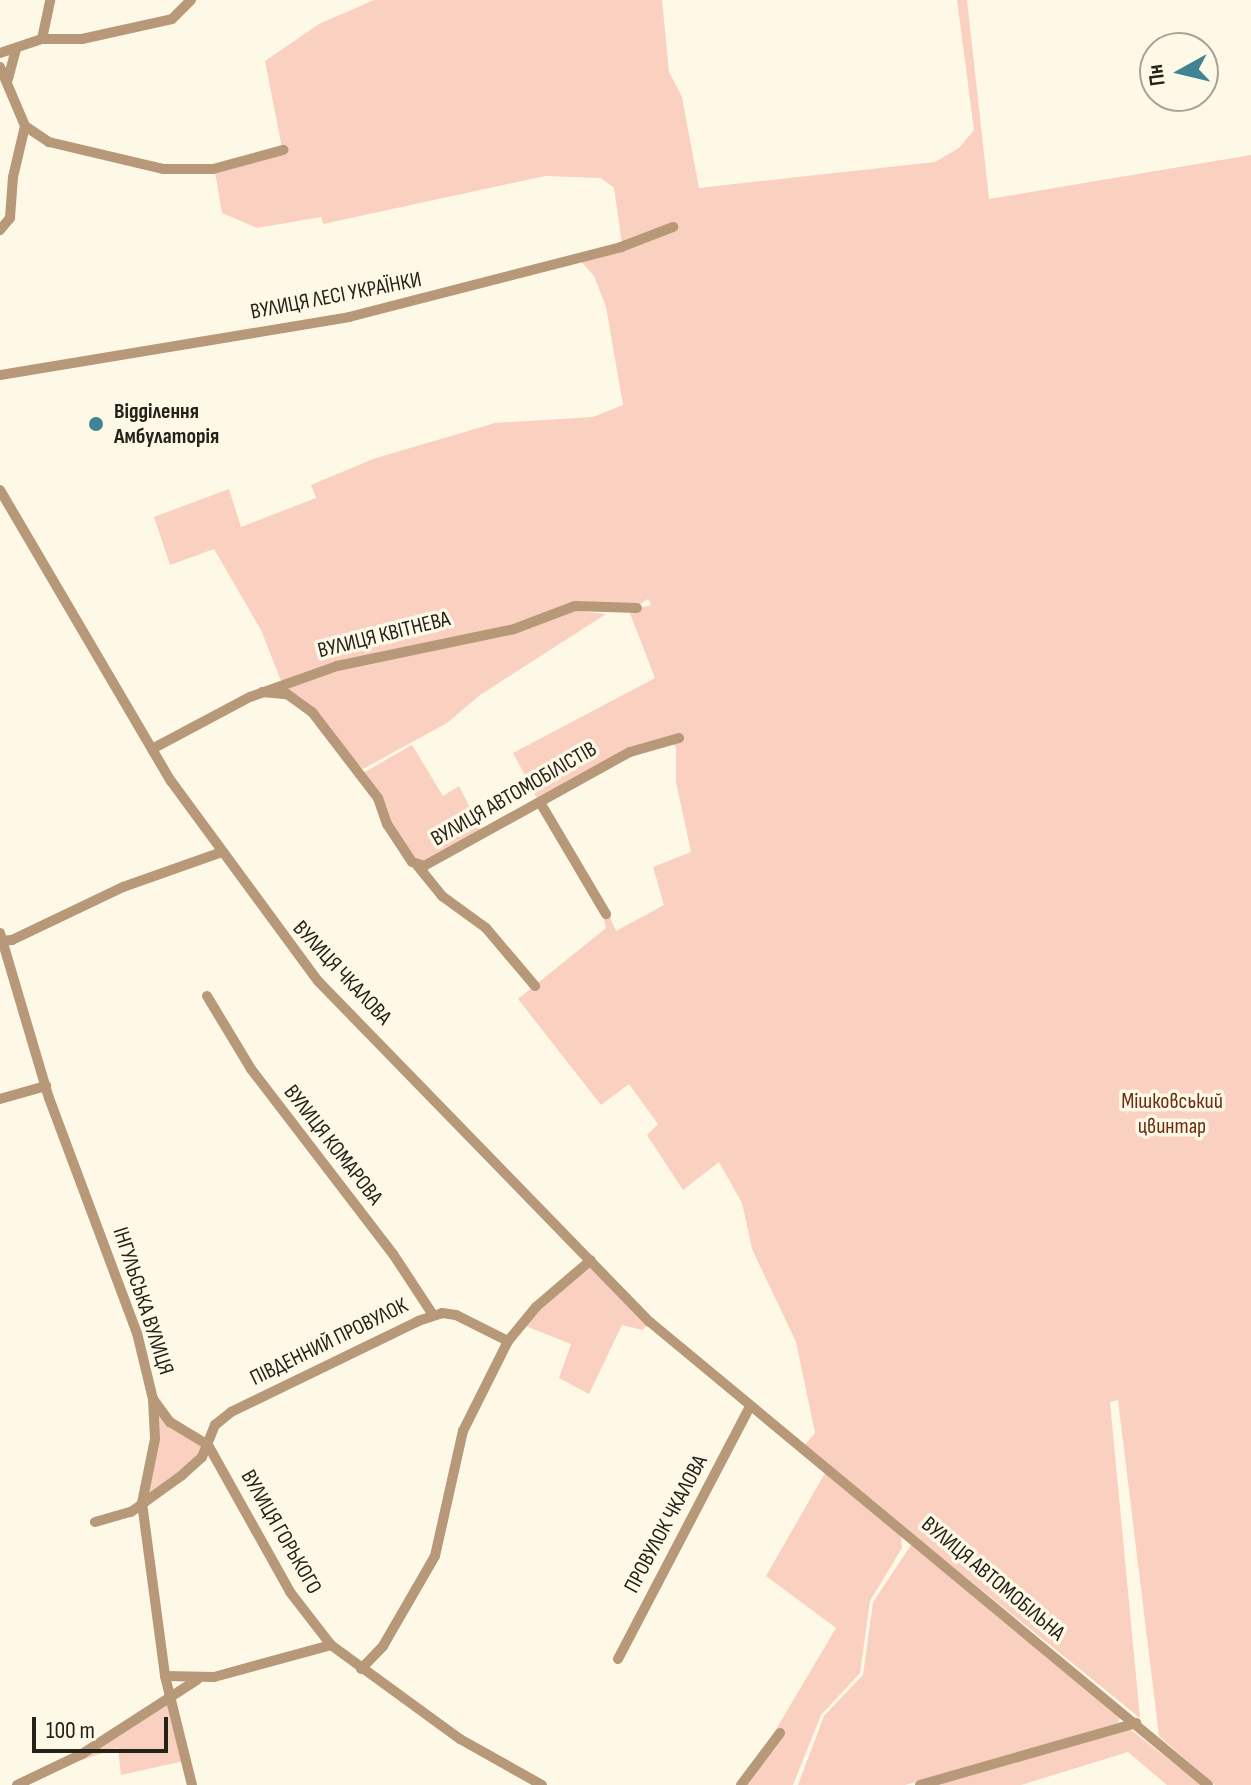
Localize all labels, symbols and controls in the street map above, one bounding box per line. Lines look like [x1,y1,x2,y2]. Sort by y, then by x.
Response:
north arrow [1139,32,1219,112]
text: Пн [1142,63,1172,88]
street label: ВУЛИЦЯ ЛЕСІ УКРАЇНКИ [248,266,424,326]
place label: Відділення Амбулаторія [114,398,219,450]
marker: Відділення Амбулаторія [85,413,107,435]
street label: ВУЛИЦЯ КВІТНЕВА [315,606,453,664]
street label: ВУЛИЦЯ АВТОМОБІЛІСТІВ [426,736,602,852]
street label: ВУЛИЦЯ ЧКАЛОВА [287,915,397,1031]
street label: ВУЛИЦЯ КОМАРОВА [278,1080,388,1210]
park label: Мішковський цвинтар [1121,1088,1223,1140]
street label: ІНГУЛЬСЬКА ВУЛИЦЯ [107,1224,179,1378]
street label: ПІВДЕННИЙ ПРОВУЛОК [246,1292,412,1392]
street label: ПРОВУЛОК ЧКАЛОВА [619,1451,713,1597]
street label: ВУЛИЦЯ ГОРЬКОГО [235,1465,327,1599]
street label: ВУЛИЦЯ АВТОМОБІЛЬНА [916,1511,1070,1647]
scale bar [36,1701,172,1751]
text: 100 m [46,1716,95,1745]

